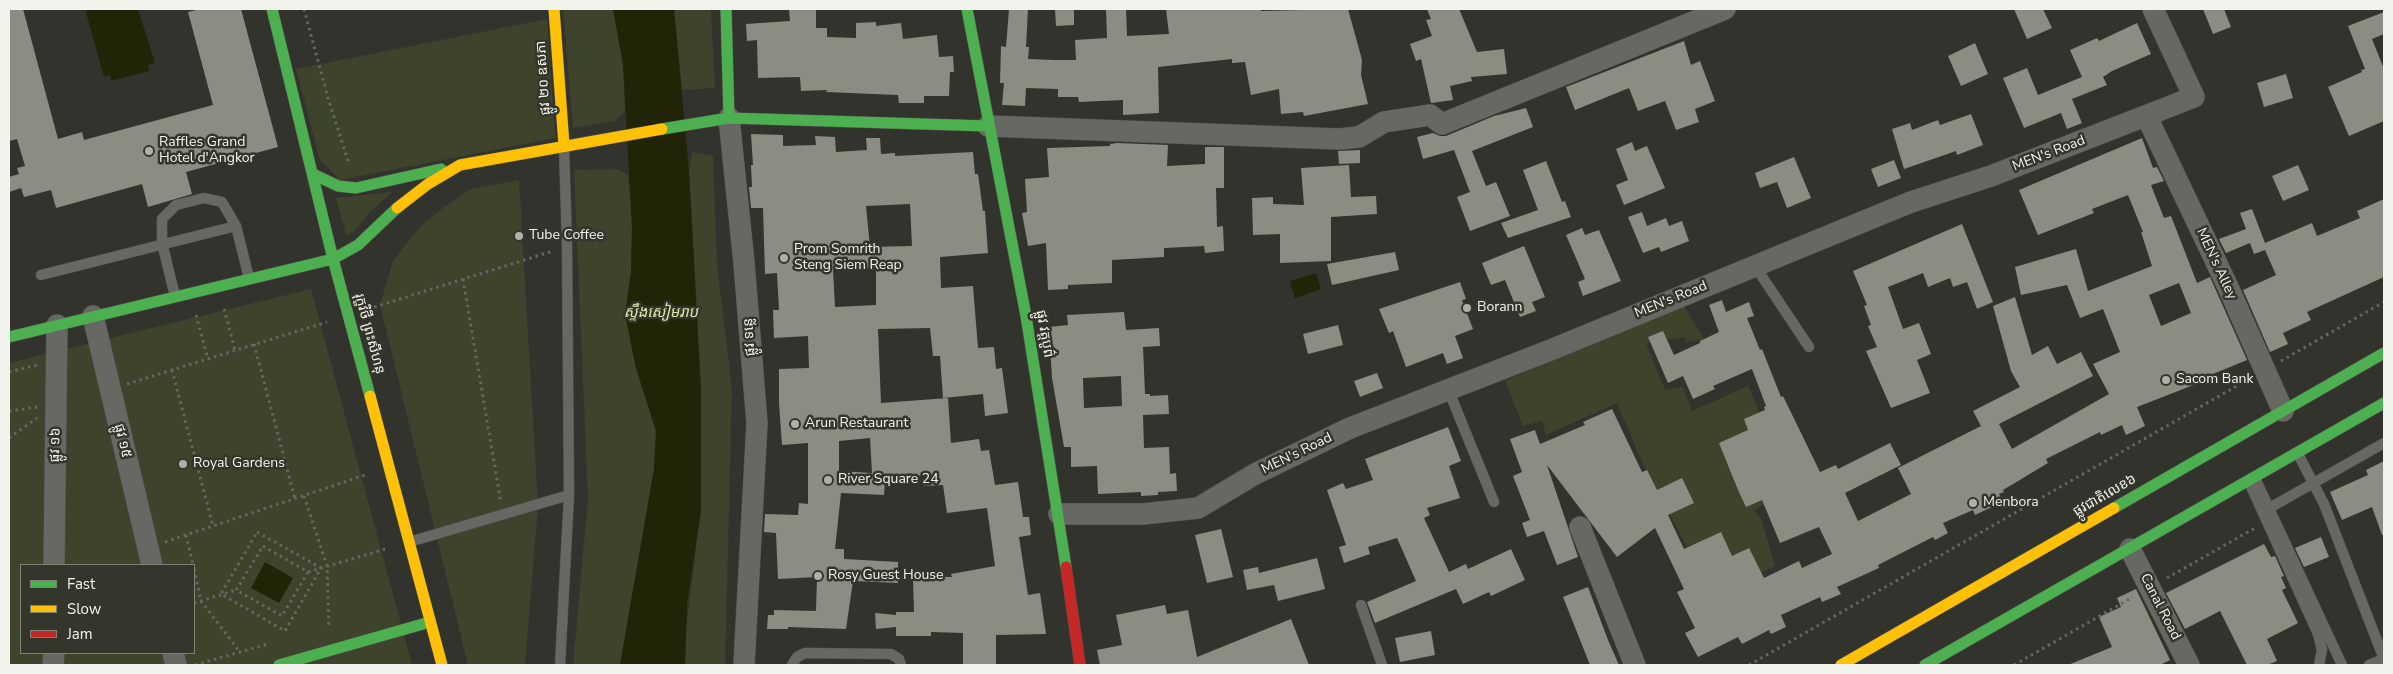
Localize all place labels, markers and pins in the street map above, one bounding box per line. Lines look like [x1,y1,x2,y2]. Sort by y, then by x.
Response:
place label: Raffles Grand Hotel d'Angkor [159,135,255,168]
marker: Raffles Grand Hotel d'Angkor [143,145,155,157]
place label: Tube Coffee [529,228,604,244]
marker: Tube Coffee [513,230,525,242]
place label: Prom Somrith Steng Siem Reap [794,242,902,274]
marker: Prom Somrith Steng Siem Reap [778,252,790,264]
place label: Borann [1477,300,1523,316]
marker: Borann [1461,302,1473,314]
place label: Sacom Bank [2176,372,2254,388]
marker: Sacom Bank [2160,374,2172,386]
place label: Arun Restaurant [805,416,908,432]
marker: Arun Restaurant [789,418,801,430]
place label: Royal Gardens [193,456,285,472]
marker: Royal Gardens [177,458,189,470]
place label: River Square 24 [838,472,939,488]
marker: River Square 24 [822,474,834,486]
place label: Menbora [1983,495,2039,511]
marker: Menbora [1967,497,1979,509]
place label: Rosy Guest House [828,568,943,584]
marker: Rosy Guest House [812,570,824,582]

